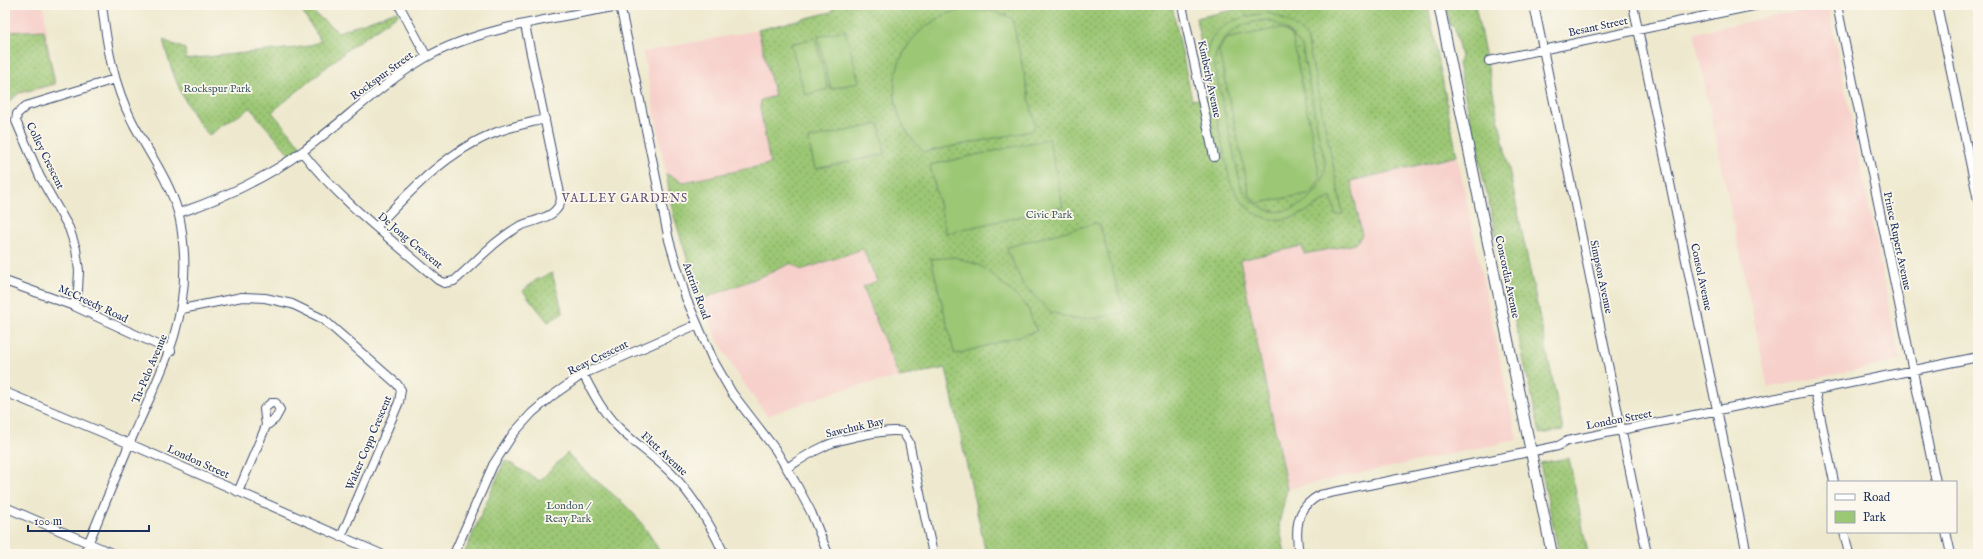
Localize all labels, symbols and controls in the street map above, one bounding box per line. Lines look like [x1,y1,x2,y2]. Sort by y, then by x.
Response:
street label: Besant Street [1567,14,1629,40]
street label: Kimberly Avenue [1194,39,1224,119]
street label: Rockspur Street [348,48,416,103]
park label: Rockspur Park [183,82,251,96]
street label: Colley Crescent [23,120,67,192]
district label: VALLEY GARDENS [561,191,688,206]
street label: Prince Rupert Avenue [1880,191,1914,291]
park label: Civic Park [1026,208,1072,222]
street label: De Jong Crescent [375,210,446,272]
street label: Concordia Avenue [1491,235,1523,319]
street label: Simpson Avenue [1586,239,1616,315]
street label: Consol Avenue [1687,242,1715,312]
street label: Antrim Road [679,260,713,322]
street label: McCreedy Road [56,282,130,326]
street label: Tu-Pelo Avenue [129,332,171,406]
street label: Reay Crescent [565,337,631,379]
street label: Walter Copp Crescent [343,394,395,492]
street label: London Street [1585,407,1653,433]
street label: Sawchuk Bay [825,414,886,441]
street label: Flett Avenue [638,429,690,479]
street label: London Street [165,442,232,482]
legend [1827,481,1957,533]
text: Road [1863,490,1891,505]
park label: London / Reay Park [545,499,592,526]
scale bar [28,507,149,533]
text: Park [1863,510,1886,525]
text: 100 m [34,514,62,529]

